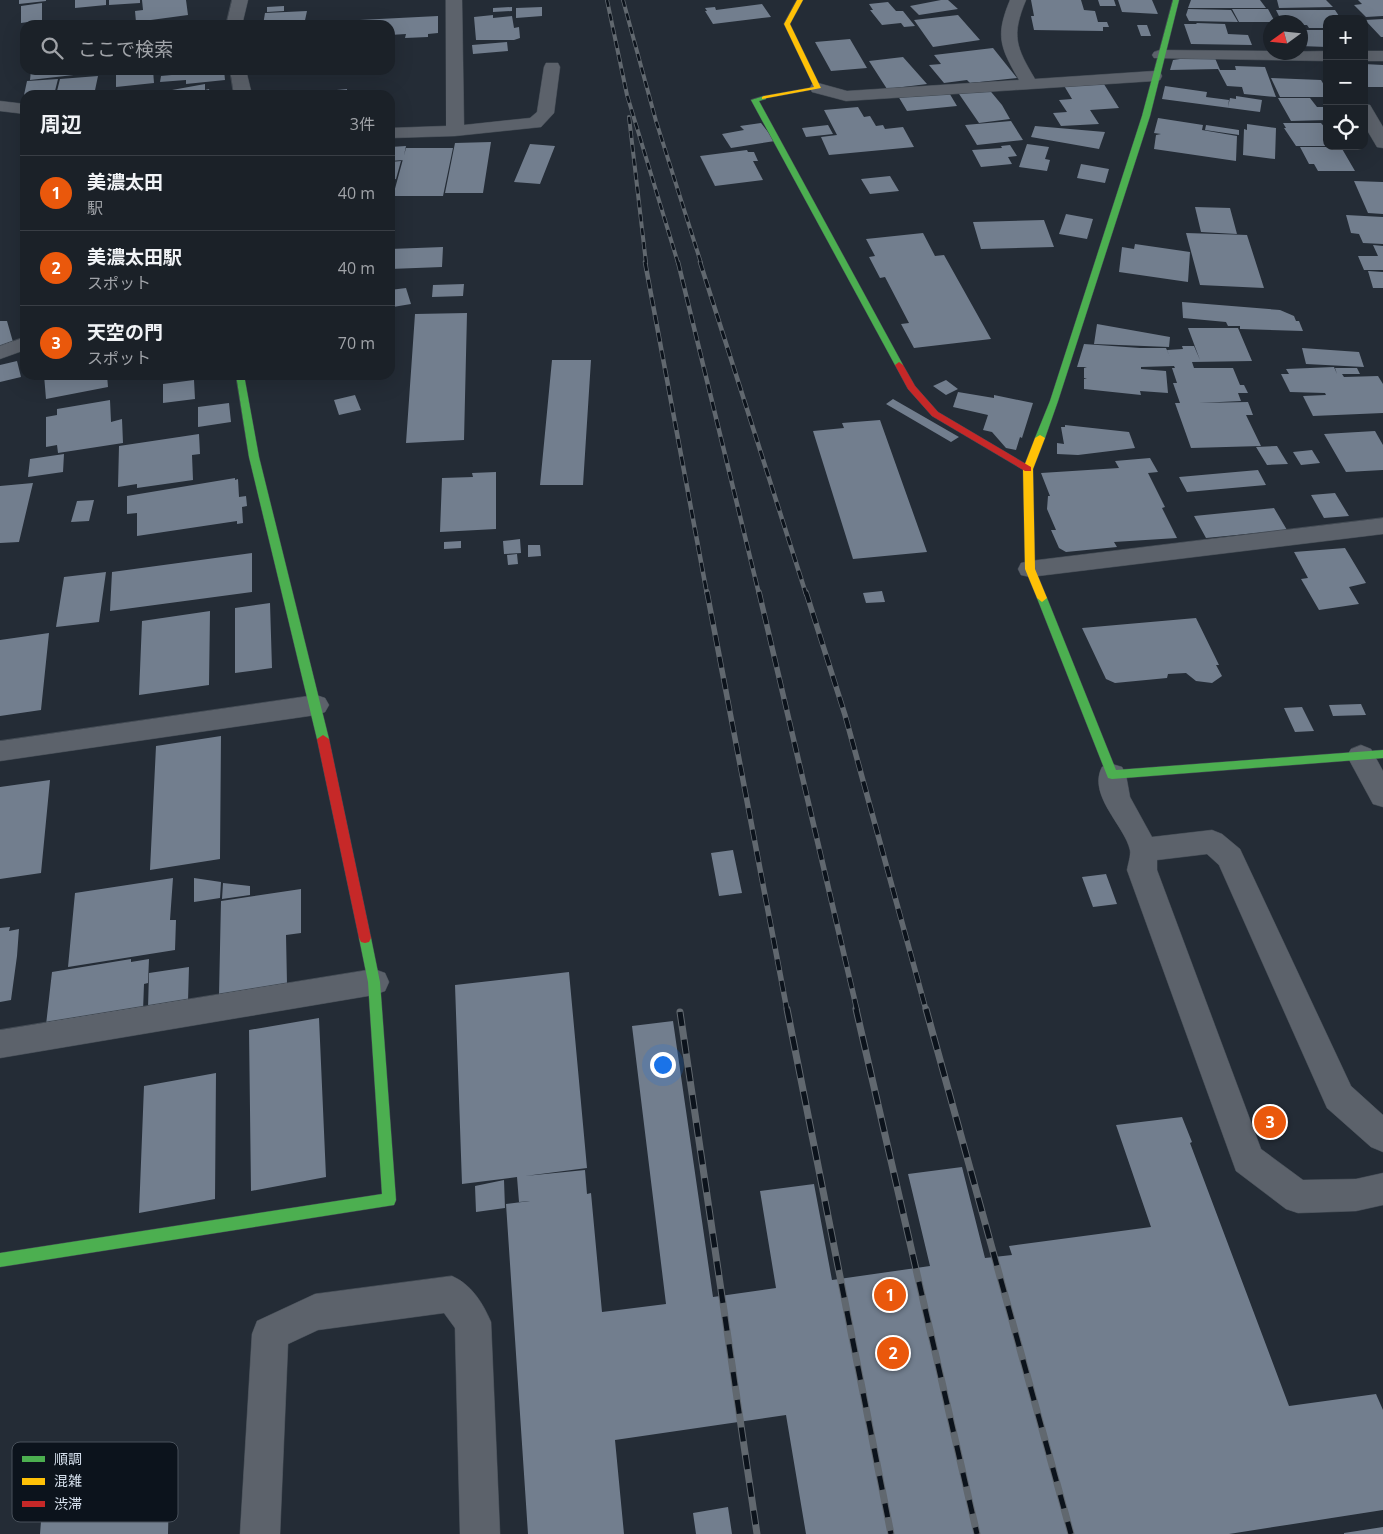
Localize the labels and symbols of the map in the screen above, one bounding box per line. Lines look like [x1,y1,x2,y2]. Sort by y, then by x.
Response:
north arrow [1263,15,1308,60]
your location [650,1052,676,1078]
pin: 3 [1254,1103,1286,1141]
pin: 1 [874,1276,906,1314]
pin: 2 [877,1334,909,1372]
legend [12,1442,178,1522]
text: 順調 [54,1449,82,1468]
text: 混雑 [54,1471,82,1490]
text: 渋滞 [54,1494,82,1513]

